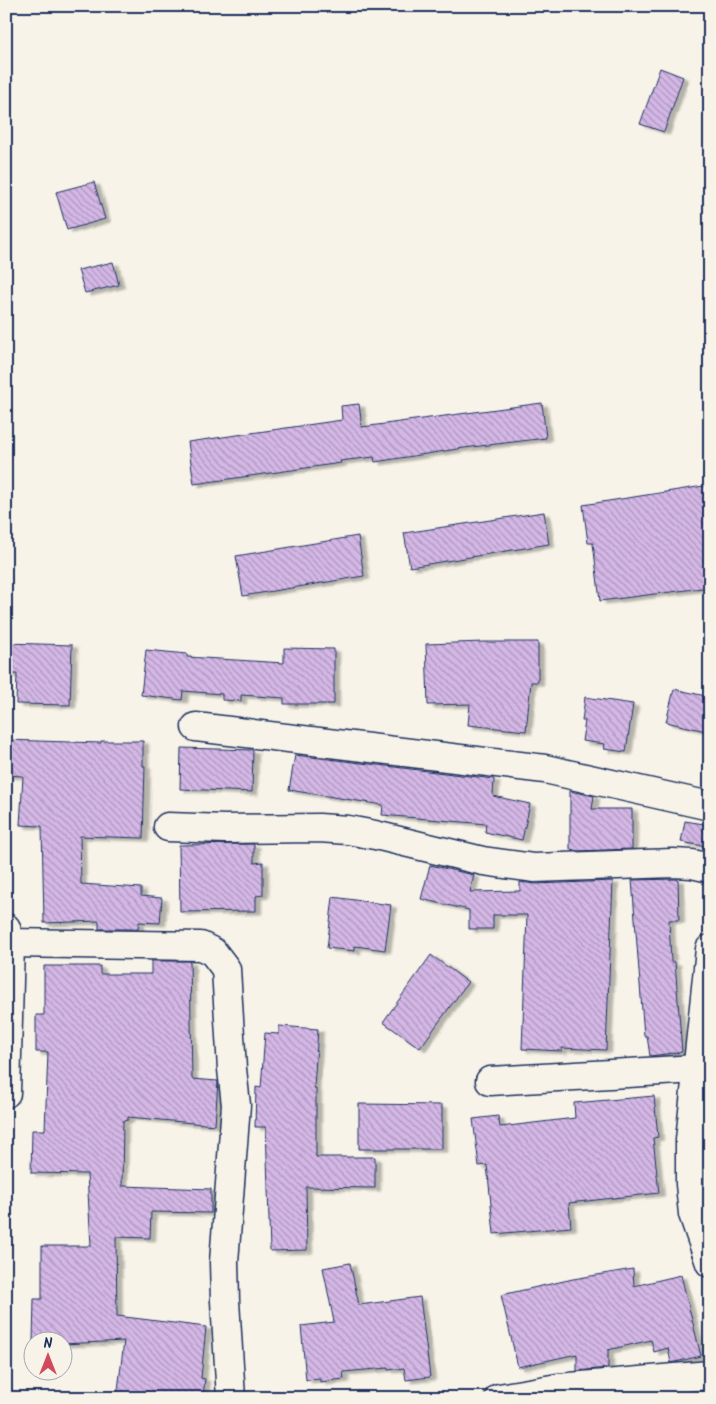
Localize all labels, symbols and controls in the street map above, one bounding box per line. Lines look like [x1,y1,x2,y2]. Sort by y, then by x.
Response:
north arrow [22,1332,72,1382]
text: N [44,1333,53,1355]

